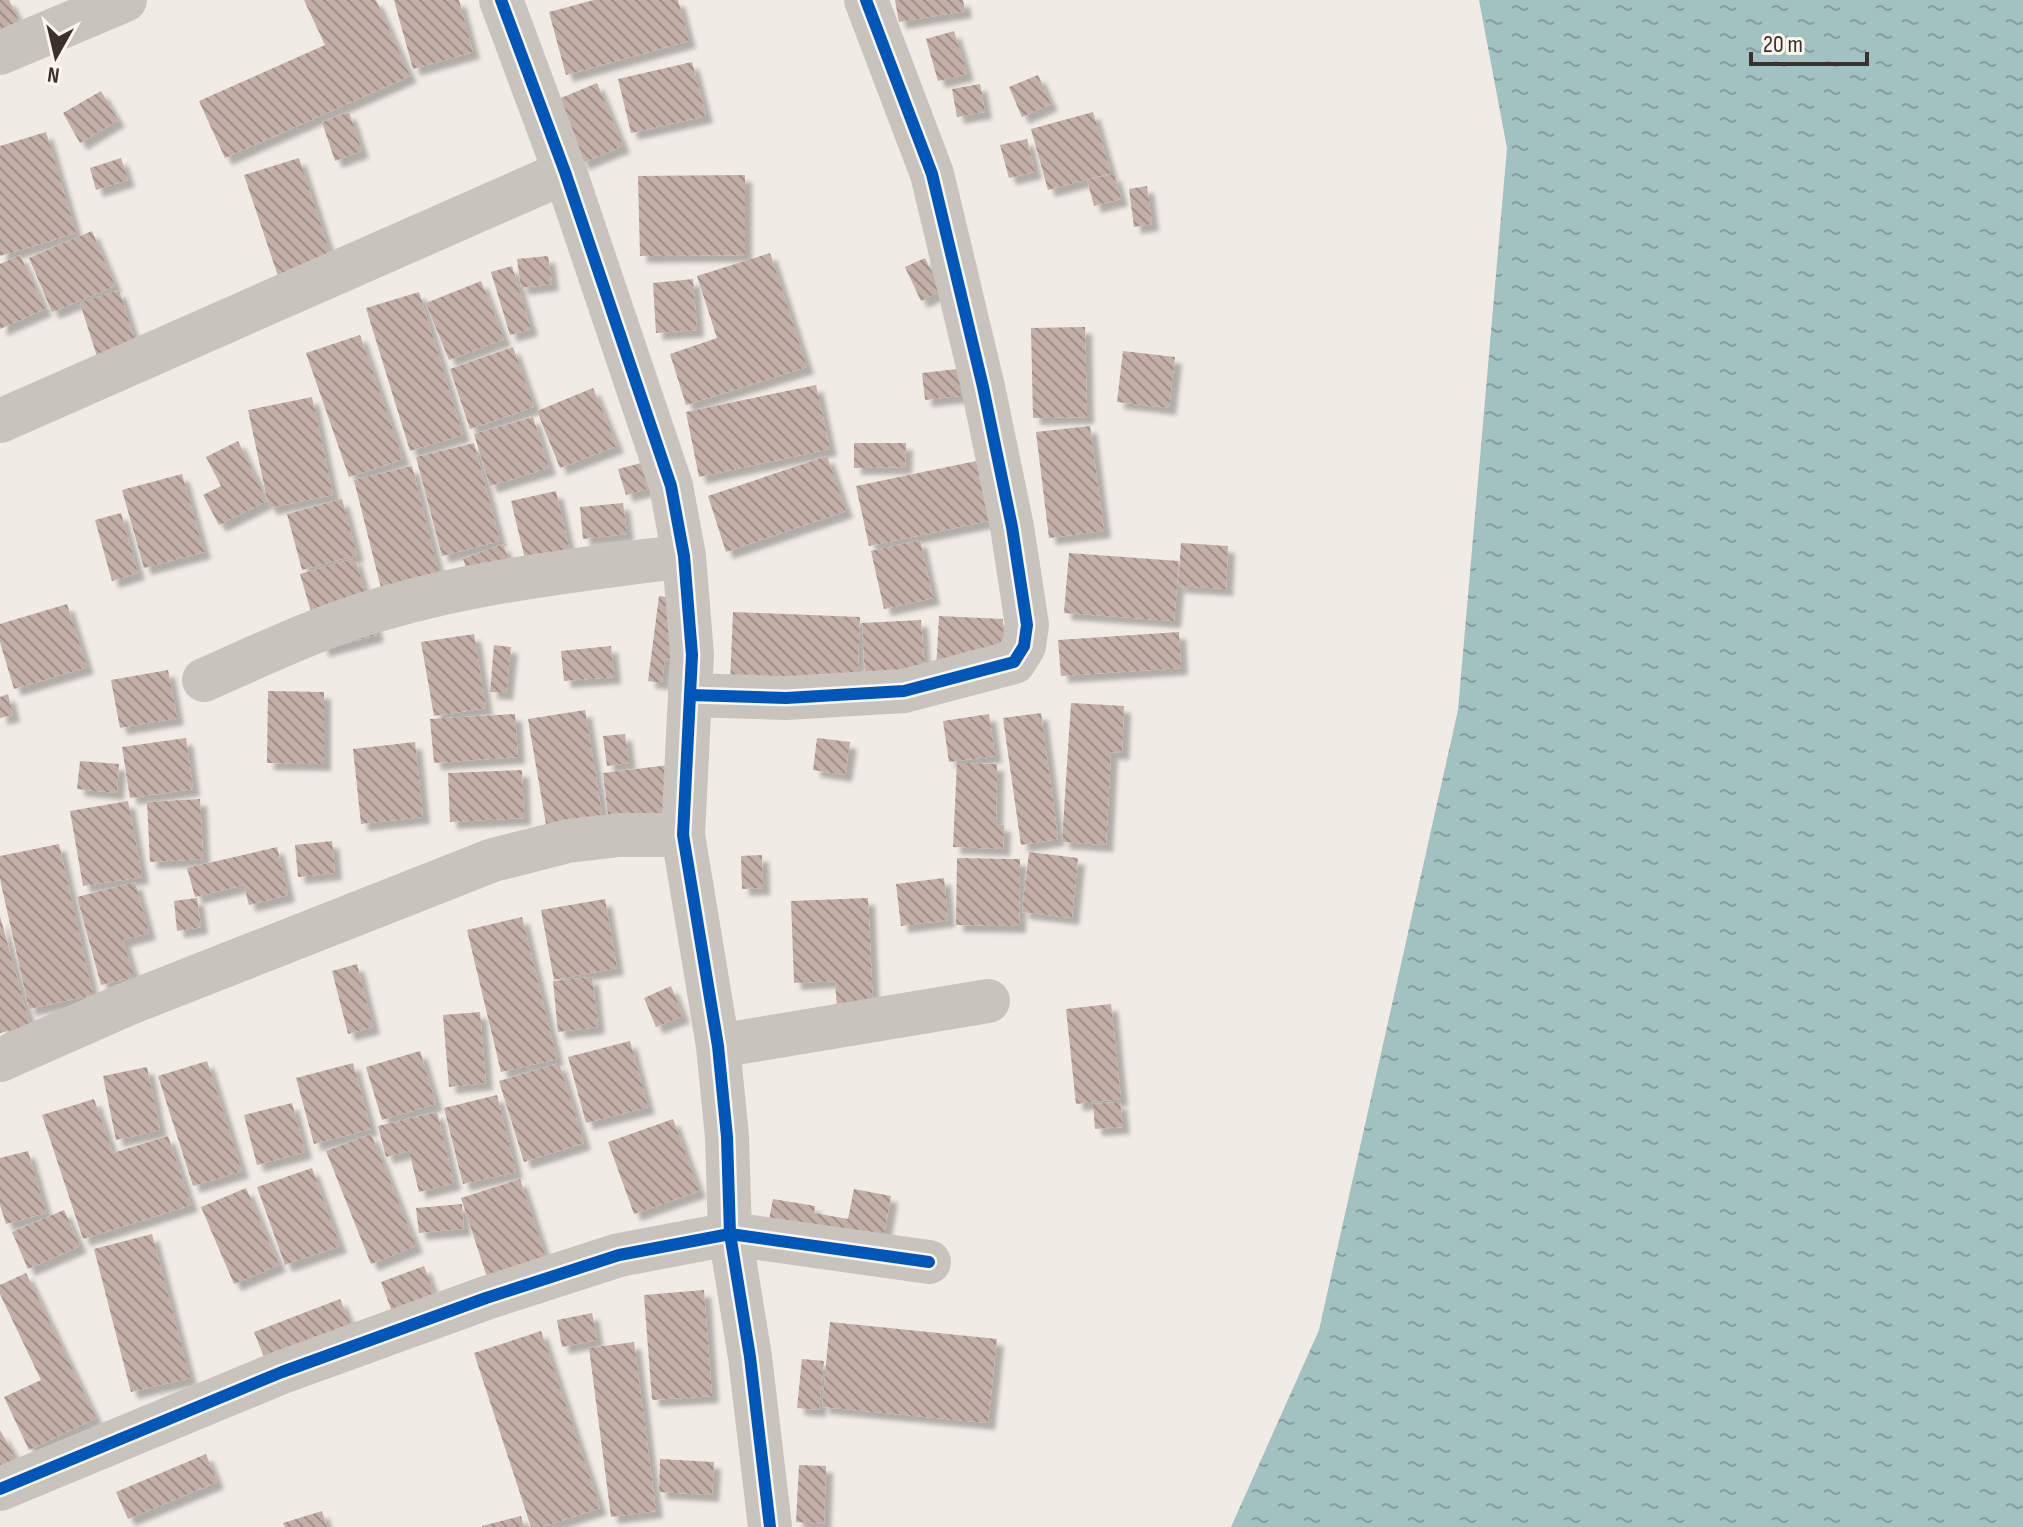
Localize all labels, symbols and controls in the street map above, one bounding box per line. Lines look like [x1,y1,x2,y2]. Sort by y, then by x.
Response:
north arrow [16,16,96,96]
scale bar [1751,16,1867,66]
text: 20 m [1763,30,1803,59]
text: N [46,60,61,89]

